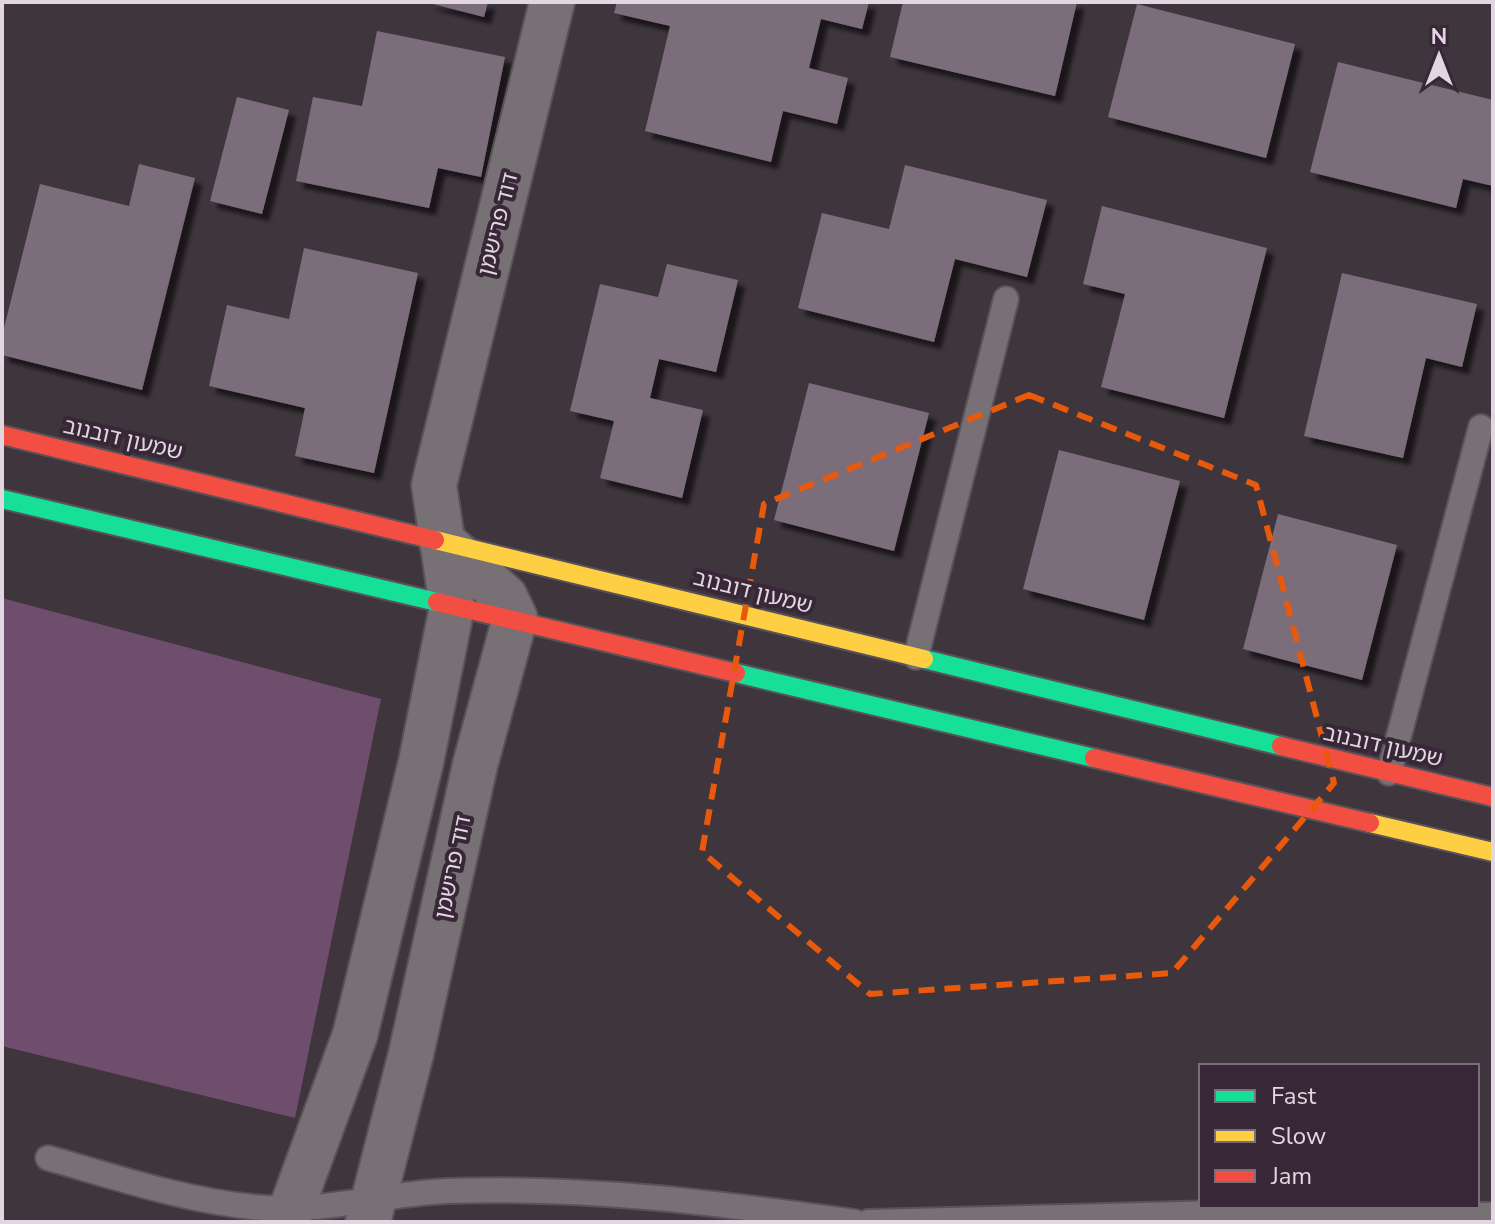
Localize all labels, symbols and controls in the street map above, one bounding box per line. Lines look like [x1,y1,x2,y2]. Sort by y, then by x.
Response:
north arrow [1399,16,1479,96]
text: N [1431,22,1447,52]
street label: דוד פרישמן [471,169,525,279]
street label: שמעון דובנוב [60,411,186,467]
street label: שמעון דובנוב [690,563,816,621]
street label: שמעון דובנוב [1320,718,1446,774]
street label: דוד פרישמן [427,812,479,922]
legend [1199,1064,1479,1208]
text: Fast [1271,1080,1317,1112]
text: Slow [1271,1120,1326,1152]
text: Jam [1270,1160,1312,1192]

